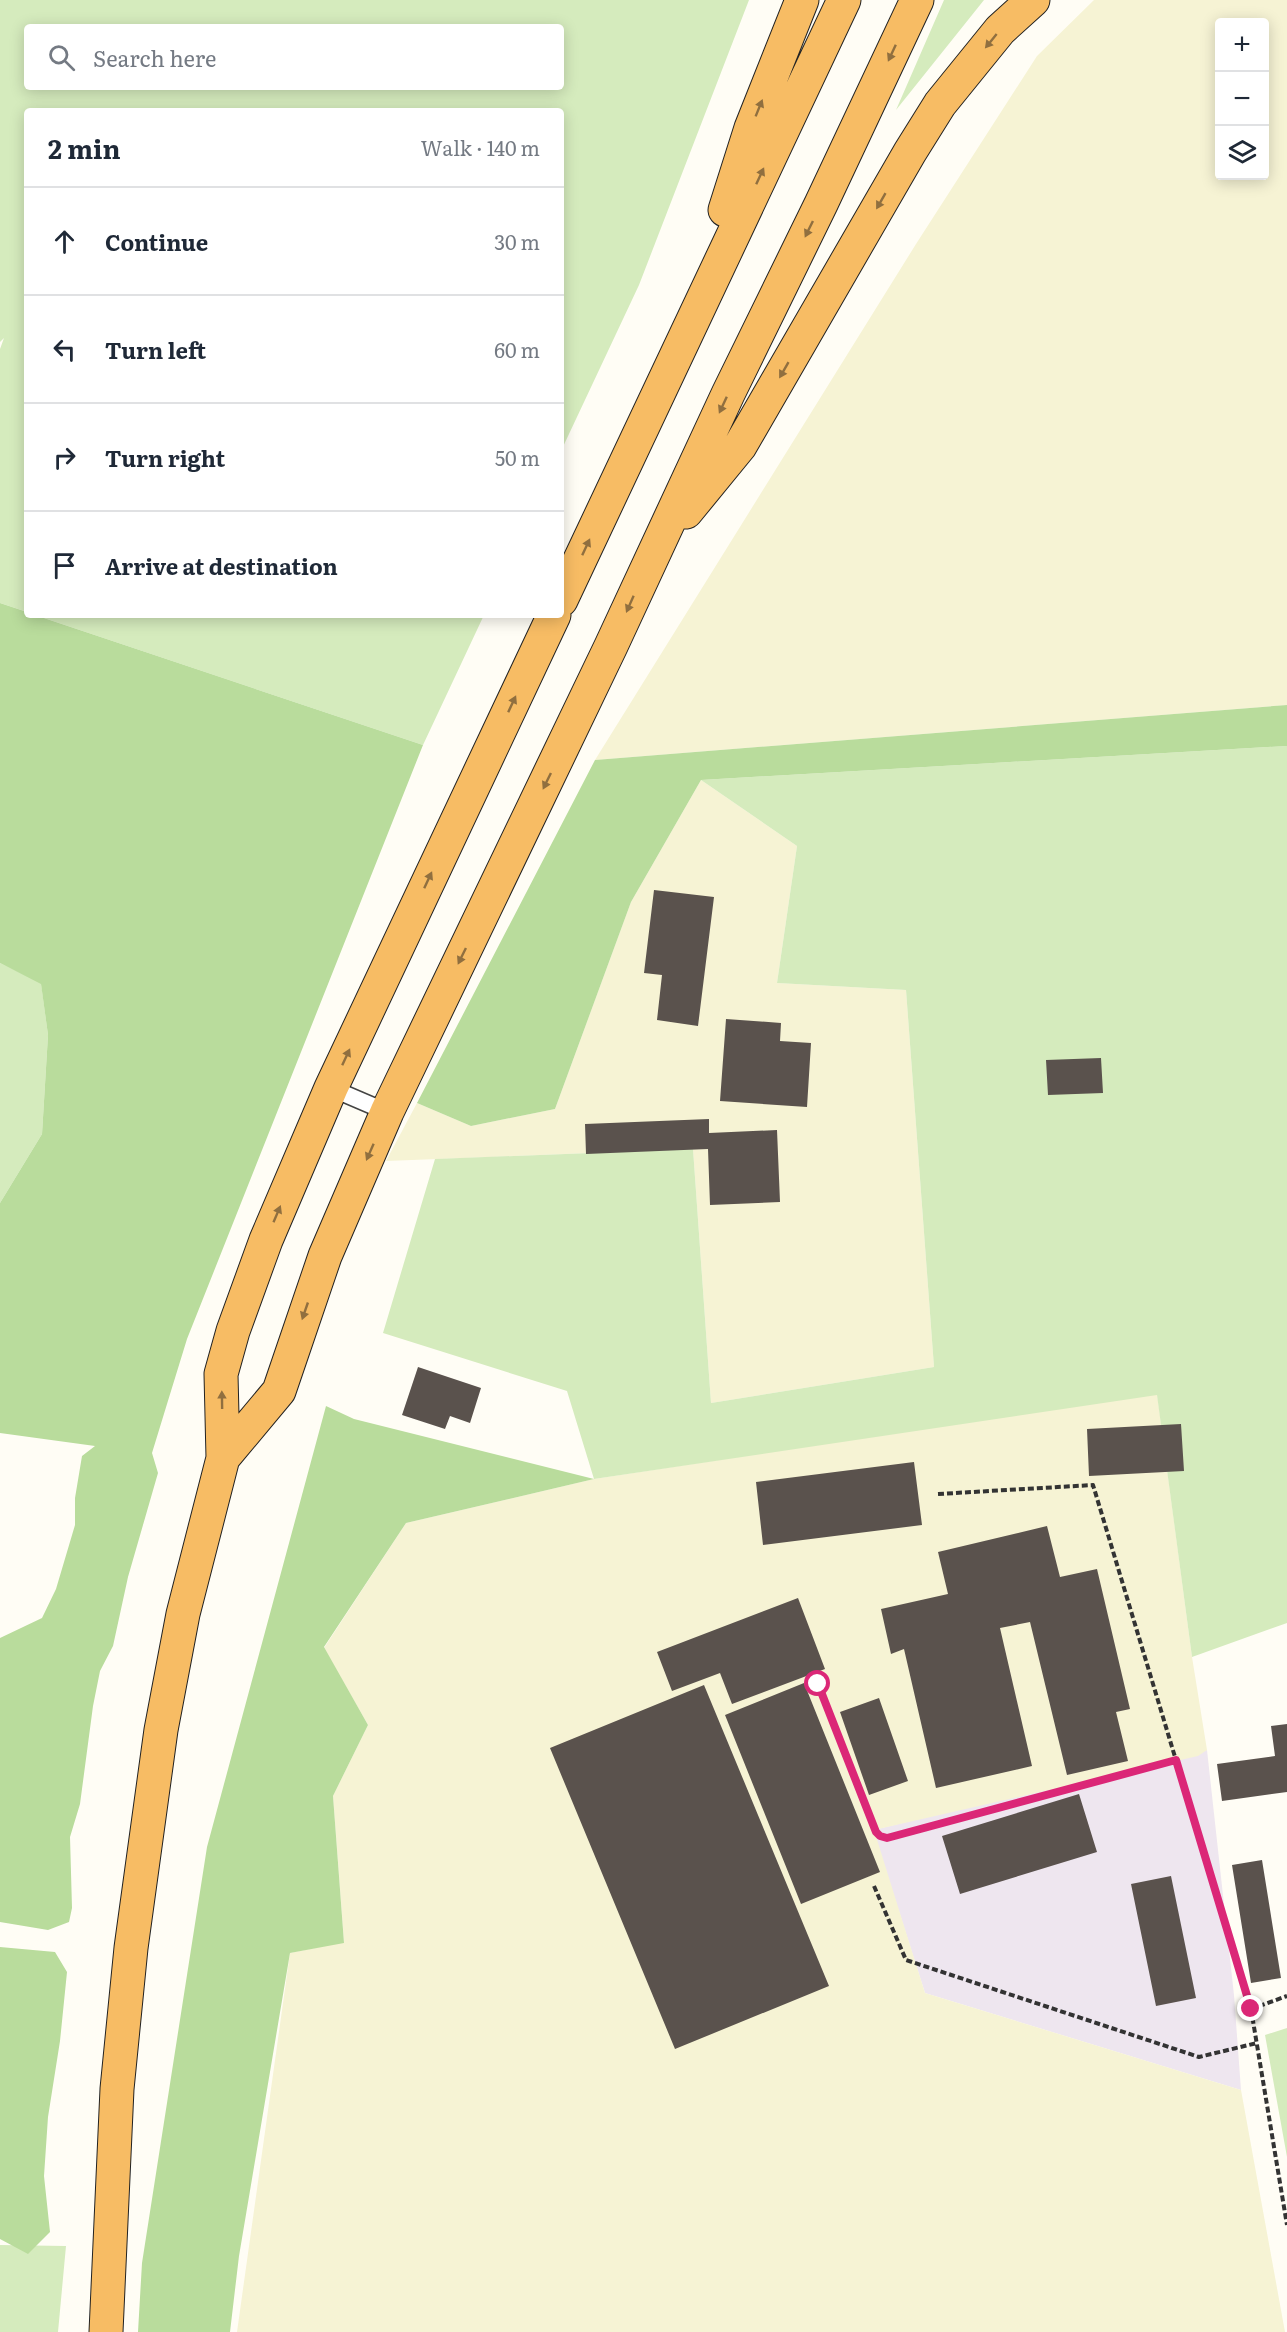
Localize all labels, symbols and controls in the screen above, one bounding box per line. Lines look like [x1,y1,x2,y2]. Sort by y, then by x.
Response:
map controls [1215,18,1269,180]
button: + [1215,18,1269,72]
search box [24,24,564,90]
one-way arrow [985,33,998,48]
icon: search [45,41,78,74]
text: Search here [93,41,216,74]
one-way arrow [887,44,896,61]
button: − [1215,72,1269,126]
one-way arrow [754,98,764,116]
button: layers [1215,126,1269,180]
text: 2 min [48,128,121,167]
text: Walk · 140 m [421,132,540,162]
one-way arrow [756,167,765,184]
one-way arrow [877,193,887,210]
one-way arrow [804,221,813,238]
icon: ahead [48,225,81,258]
text: Continue [105,225,208,258]
text: 30 m [494,226,540,256]
icon: left [48,333,81,366]
text: Turn left [105,333,206,366]
text: 60 m [494,334,540,364]
one-way arrow [779,362,789,379]
one-way arrow [719,396,728,413]
icon: right [48,441,81,474]
text: Turn right [105,441,225,474]
text: 50 m [495,442,540,472]
one-way arrow [581,538,591,556]
icon: arrive [48,549,81,582]
text: Arrive at destination [105,549,338,582]
one-way arrow [625,596,635,614]
one-way arrow [506,695,516,713]
one-way arrow [542,772,551,789]
one-way arrow [424,872,433,889]
one-way arrow [457,948,466,965]
one-way arrow [341,1048,350,1065]
one-way arrow [365,1143,375,1161]
one-way arrow [272,1205,282,1223]
one-way arrow [300,1302,310,1320]
one-way arrow [217,1390,226,1409]
route start [804,1670,830,1696]
route end [1237,1995,1263,2021]

